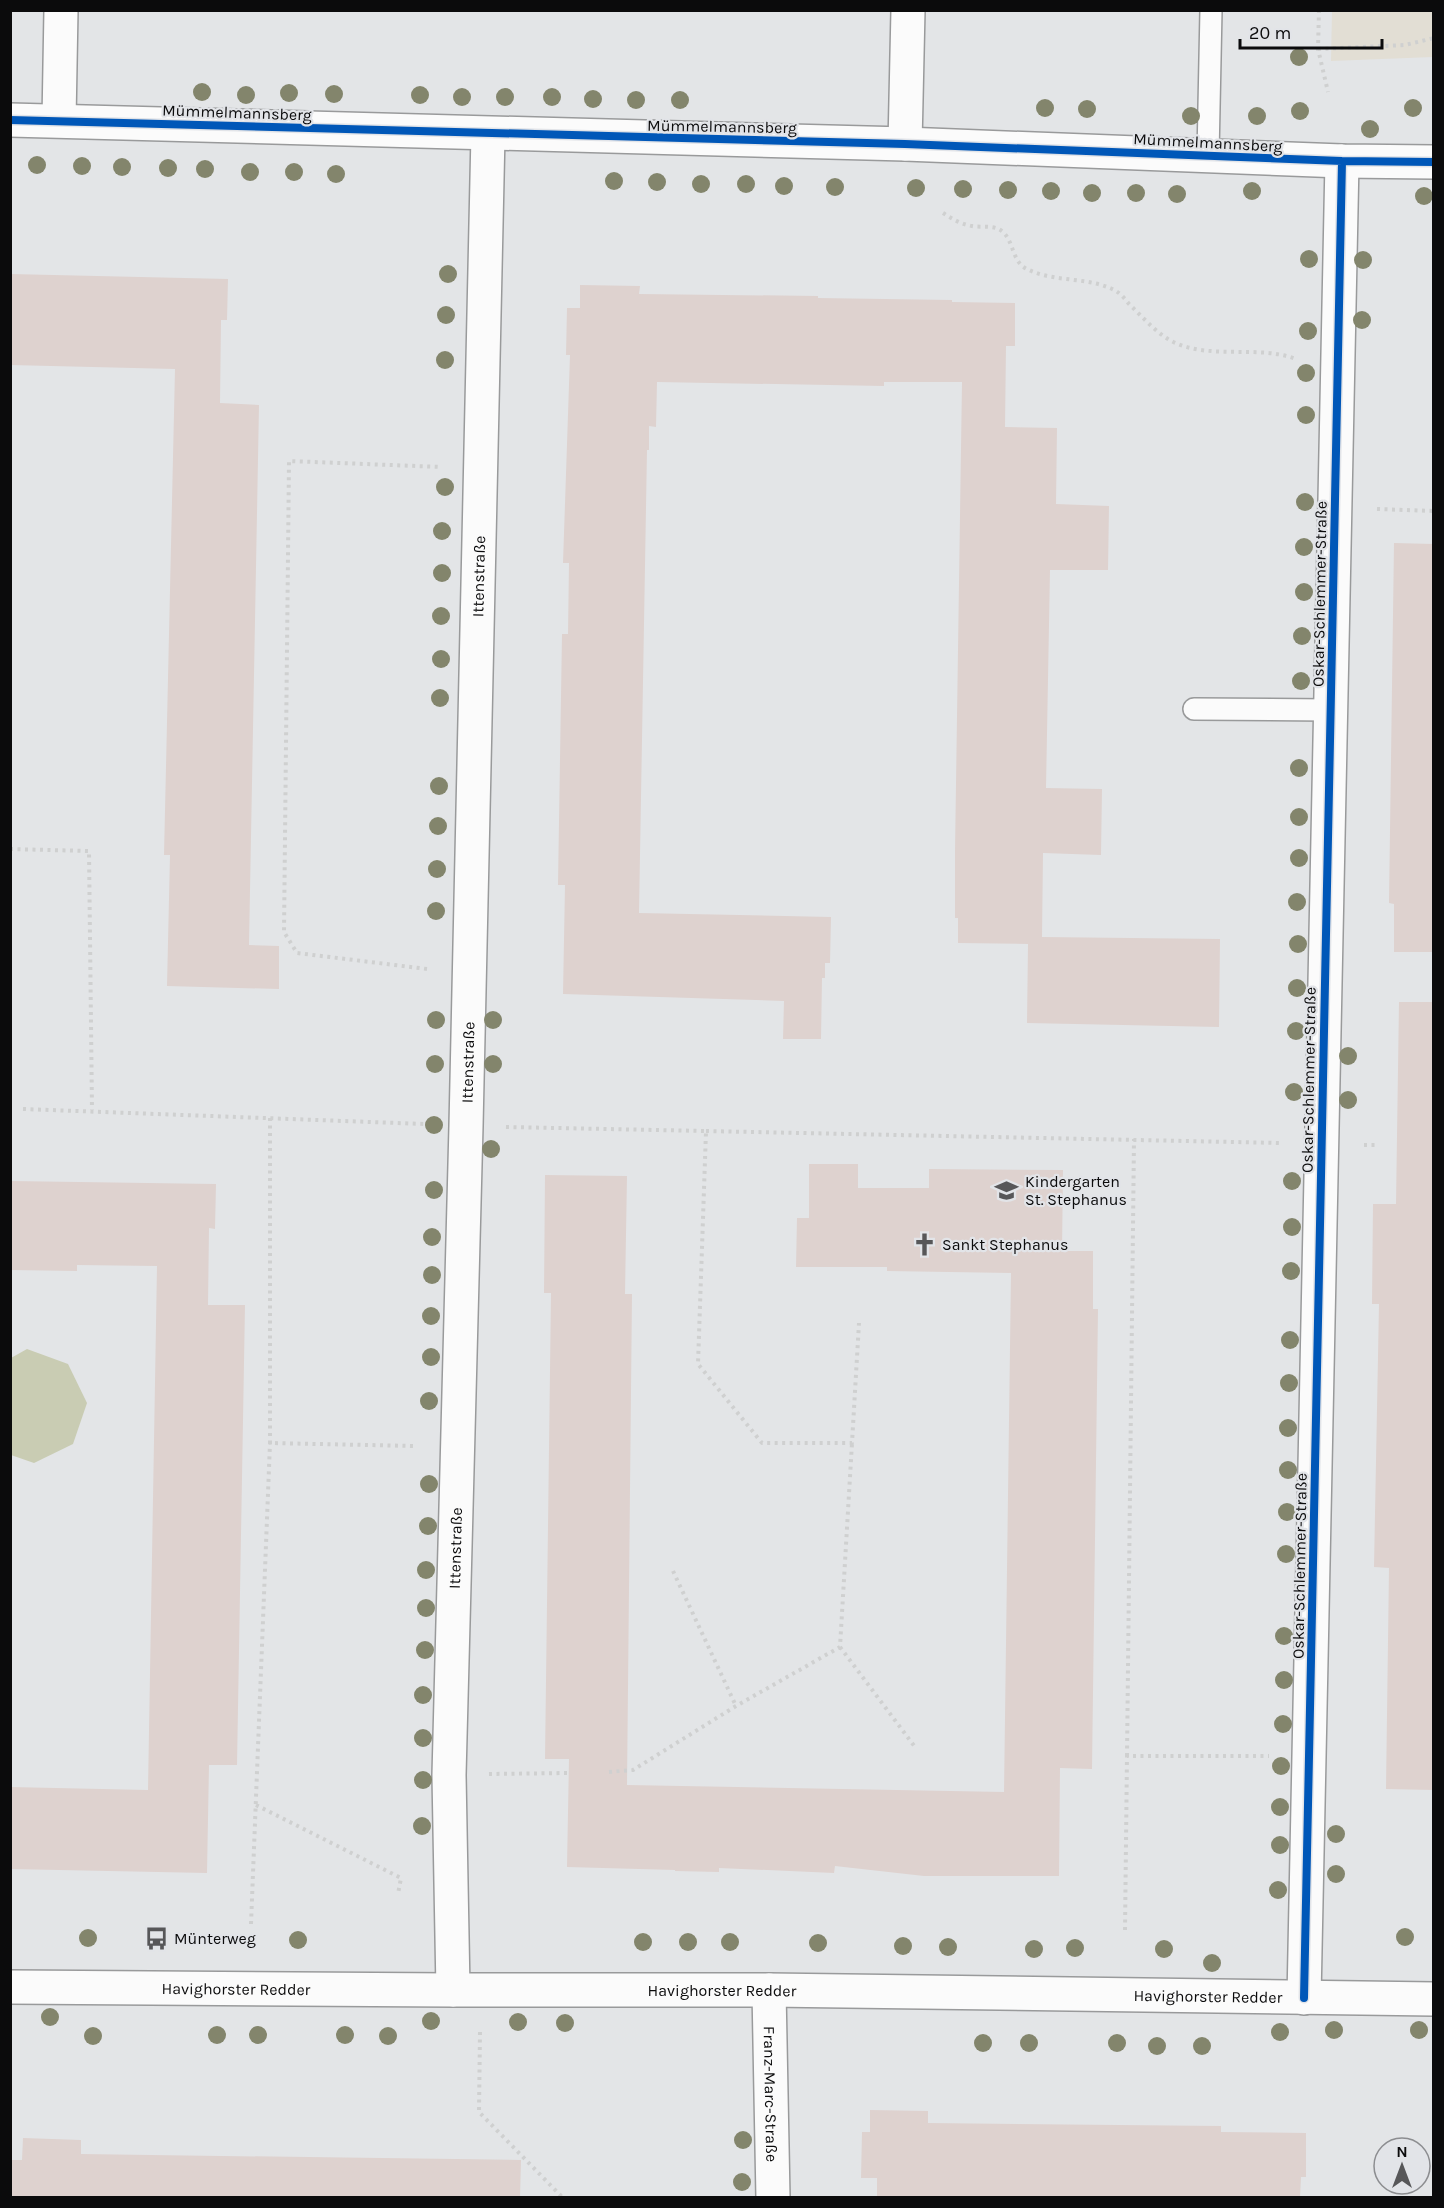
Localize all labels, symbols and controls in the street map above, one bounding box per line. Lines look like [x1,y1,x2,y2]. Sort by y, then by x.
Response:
scale bar [1240,12,1382,50]
text: 20 m [1249,22,1291,44]
street label: Mümmelmannsberg [162,100,312,125]
street label: Mümmelmannsberg [647,116,797,137]
street label: Mümmelmannsberg [1133,129,1283,156]
street label: Oskar-Schlemmer-Straße [1308,501,1331,687]
street label: Ittenstraße [468,535,489,617]
street label: Oskar-Schlemmer-Straße [1297,987,1320,1173]
street label: Ittenstraße [458,1021,478,1103]
place label: Kindergarten St. Stephanus [1025,1172,1127,1209]
school or university icon: Kindergarten St. Stephanus [994,1177,1020,1203]
church icon: Sankt Stephanus [911,1231,937,1257]
place label: Sankt Stephanus [942,1235,1068,1254]
street label: Oskar-Schlemmer-Straße [1288,1473,1311,1659]
street label: Ittenstraße [445,1507,466,1589]
bus stop icon: Münterweg [143,1925,169,1951]
place label: Münterweg [174,1929,256,1948]
street label: Havighorster Redder [161,1979,311,1999]
street label: Havighorster Redder [648,1981,797,2000]
street label: Havighorster Redder [1133,1986,1283,2007]
street label: Franz-Marc-Straße [760,2026,781,2162]
north arrow [1372,2136,1432,2196]
text: N [1396,2142,1408,2161]

